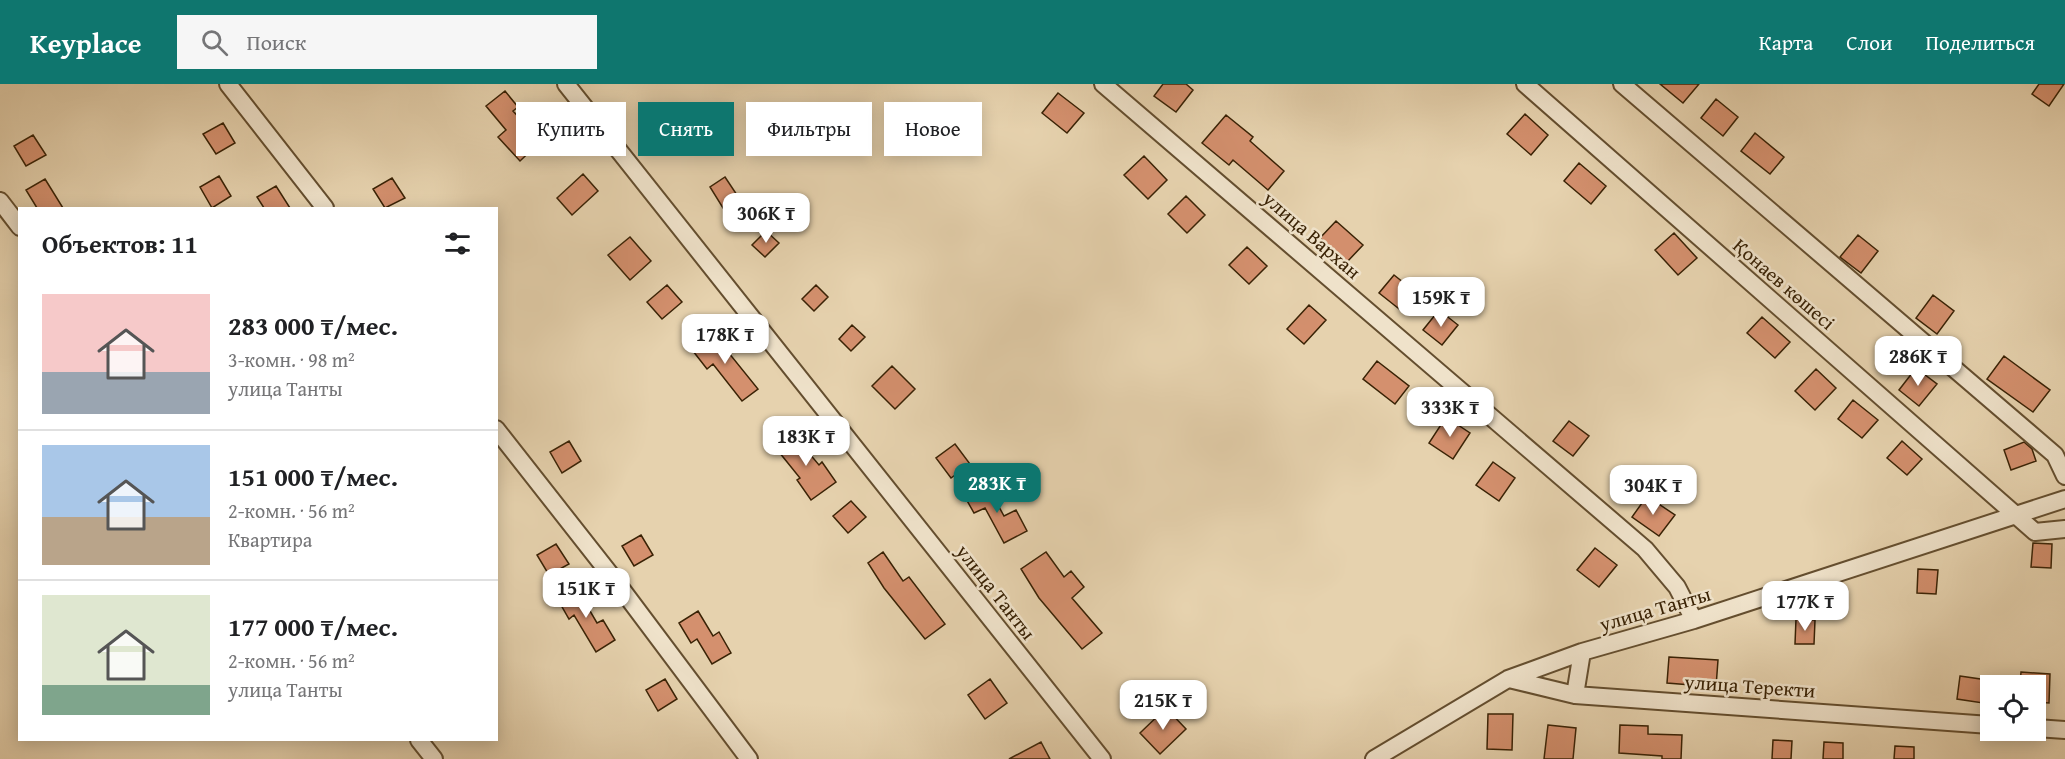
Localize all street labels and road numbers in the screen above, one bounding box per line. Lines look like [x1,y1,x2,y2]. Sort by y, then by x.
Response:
street label: улица Вархан [1256,183,1368,286]
street label: Қонаев көшесі [1727,231,1842,337]
street label: улица Танты [949,537,1043,646]
street label: улица Танты [1595,579,1714,638]
street label: улица Теректи [1683,666,1817,705]

